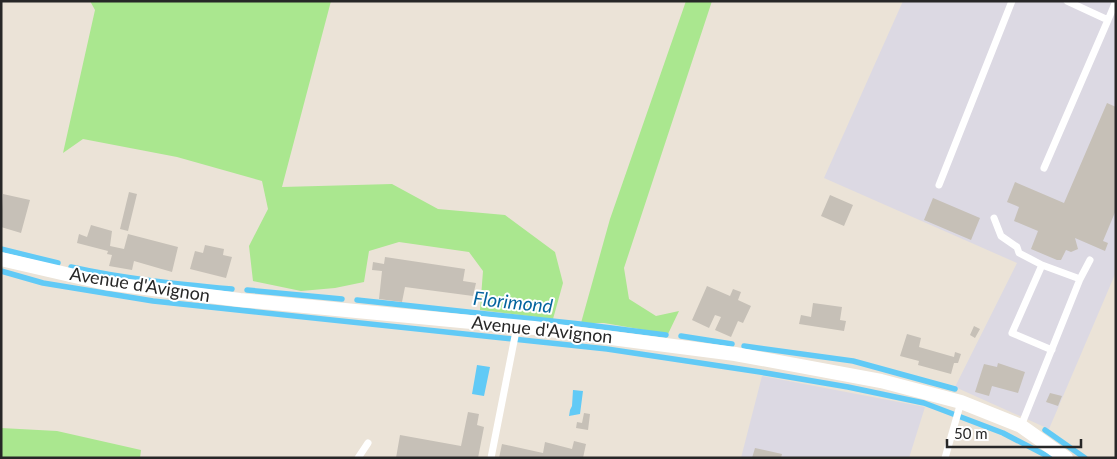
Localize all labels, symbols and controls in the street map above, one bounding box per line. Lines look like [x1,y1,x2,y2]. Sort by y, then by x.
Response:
street label: Avenue d'Avignon [68,262,212,306]
water label: Florimond [472,286,554,317]
street label: Avenue d'Avignon [471,311,614,347]
scale bar [947,416,1081,448]
text: 50 m [954,424,988,442]

